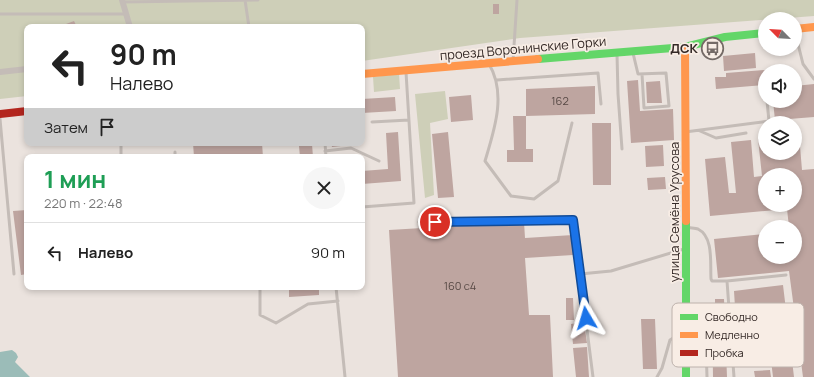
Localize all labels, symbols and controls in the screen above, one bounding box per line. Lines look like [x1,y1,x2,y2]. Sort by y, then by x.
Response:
north arrow [758,12,802,56]
map controls [758,12,802,264]
street label: проезд Воронинские Горки [439,32,607,64]
text: 90 m [110,35,177,73]
bus stop icon: ДСК [700,35,726,61]
place label: ДСК [670,39,699,57]
icon: left [44,40,96,92]
button: sound [758,64,802,108]
text: Налево [110,71,174,95]
house number: 162 [551,93,569,108]
icon: arrive [96,116,118,138]
button: layers [758,116,802,160]
text: Затем [44,117,88,138]
street label: улица Семёна Урусова [665,142,683,282]
text: 1 мин [44,162,106,195]
button: close [303,167,345,209]
button: + [758,168,802,212]
text: 220 m · 22:48 [44,194,122,212]
pin [418,205,452,239]
icon: arrive [424,211,446,233]
button: − [758,220,802,264]
icon: left [44,242,66,264]
text: Налево [78,242,133,263]
text: 90 m [311,242,345,263]
house number: 160 с4 [444,278,476,293]
position arrow [565,297,607,339]
legend [672,303,804,367]
text: Свободно [705,309,758,324]
text: Медленно [705,327,760,342]
text: Пробка [705,345,744,360]

